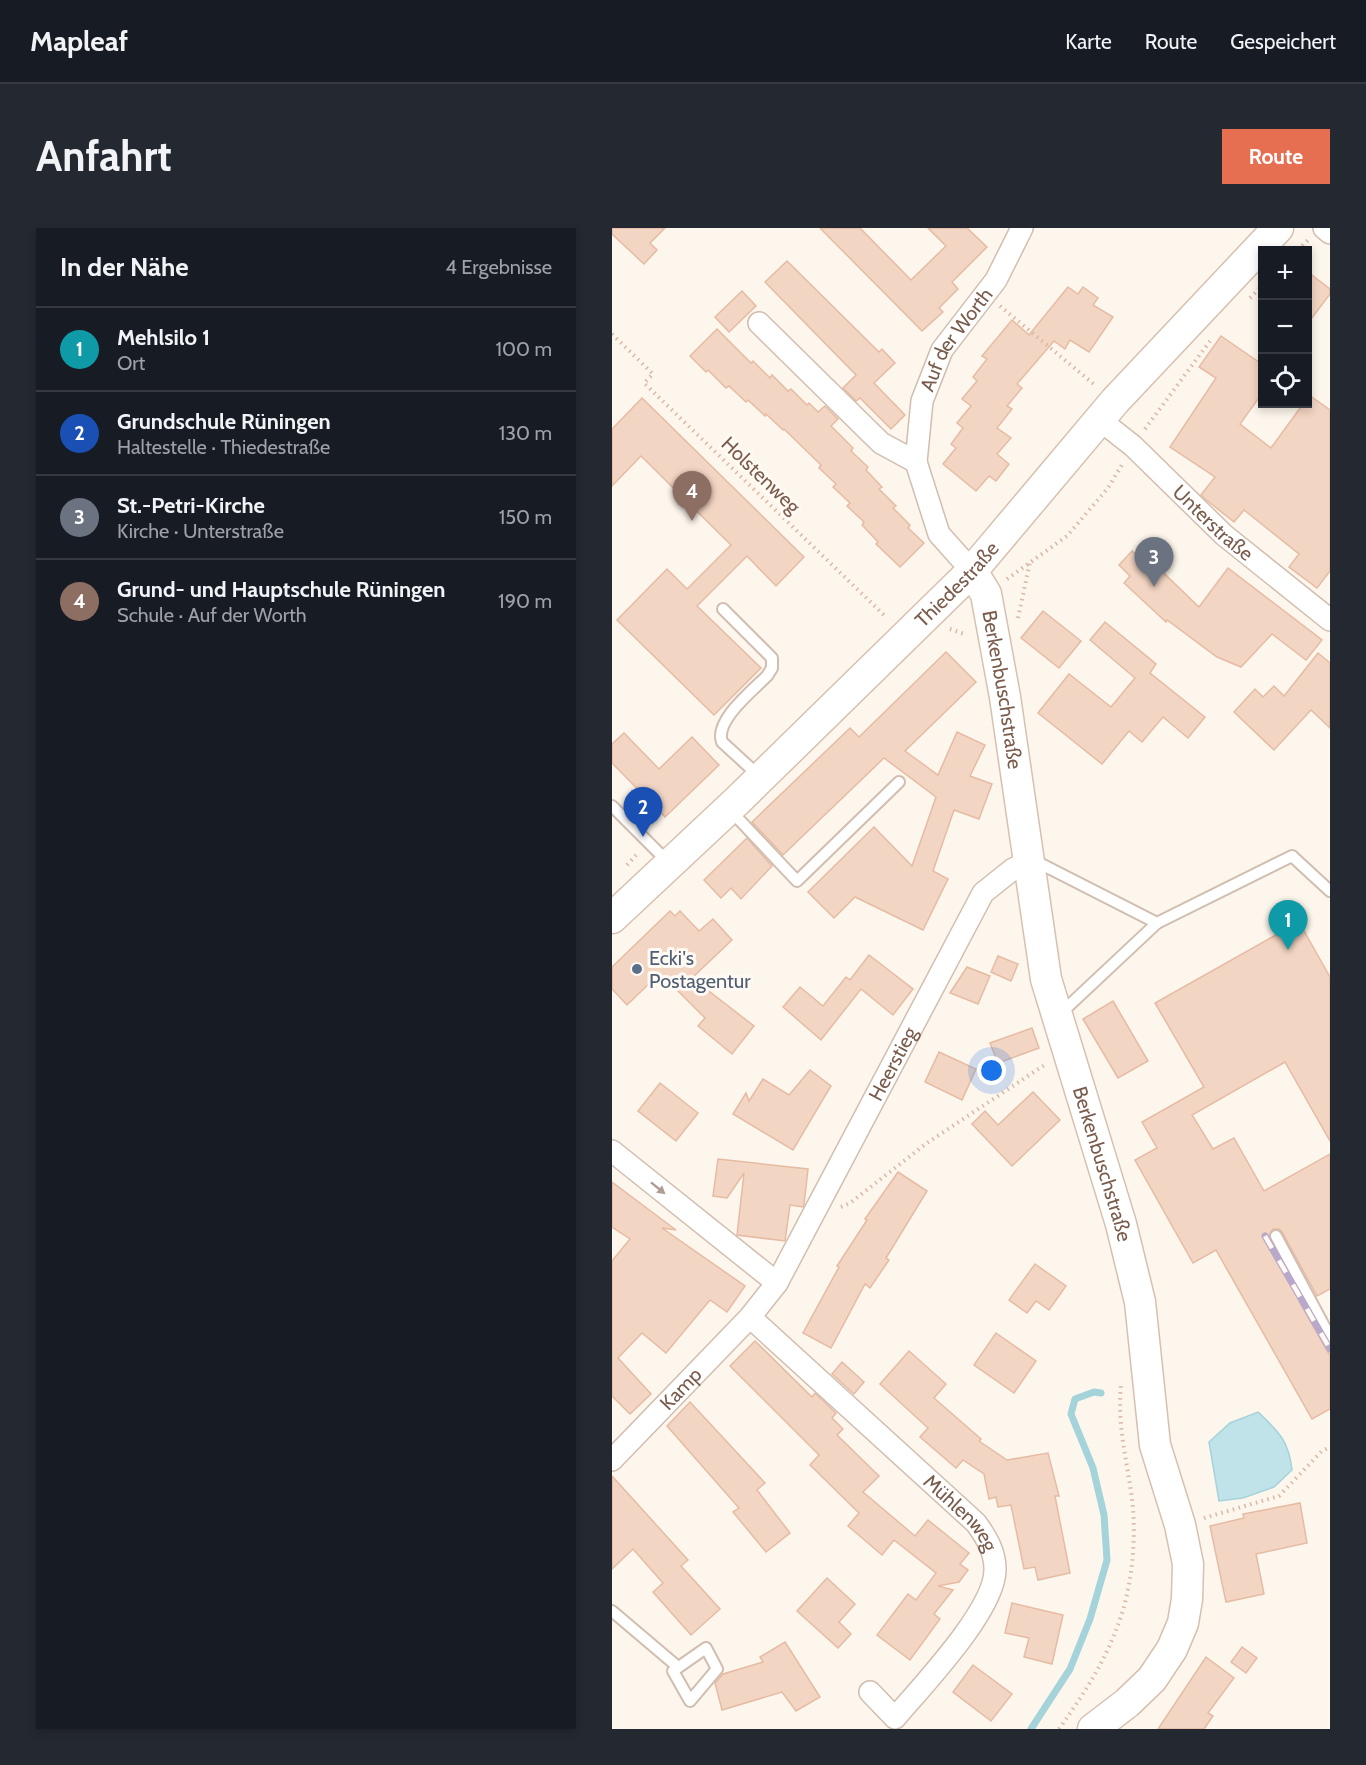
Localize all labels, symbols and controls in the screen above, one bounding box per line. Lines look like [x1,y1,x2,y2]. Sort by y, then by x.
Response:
text: Mapleaf [30,24,128,58]
text: Karte [1065,29,1112,54]
text: Route [1145,29,1197,54]
text: Gespeichert [1230,29,1336,54]
button: Route [1222,129,1330,184]
text: Anfahrt [36,130,172,182]
map controls [1258,246,1312,408]
button: + [1258,246,1312,300]
text: In der Nähe [60,251,189,283]
text: 4 Ergebnisse [445,255,552,279]
street label: Auf der Worth [915,283,998,395]
button: − [1258,300,1312,354]
text: Mehlsilo 1 [117,324,210,351]
text: 1 [76,337,83,361]
text: 100 m [496,337,552,361]
text: Ort [117,351,145,375]
button: locate [1258,354,1312,408]
text: Grundschule Rüningen [117,408,331,435]
text: 2 [74,421,85,445]
text: 130 m [499,421,552,445]
street label: Holstenweg [717,432,806,519]
text: Haltestelle · Thiedestraße [117,435,330,459]
pin: 4 [672,472,712,521]
street label: Unterstraße [1168,480,1258,566]
text: St.-Petri-Kirche [117,492,265,519]
text: 3 [74,505,85,529]
text: 150 m [499,505,552,529]
text: Kirche · Unterstraße [117,519,284,543]
street label: Thiedestraße [910,537,1004,632]
pin: 3 [1134,538,1174,587]
text: Grund- und Hauptschule Rüningen [117,576,445,603]
text: 4 [73,589,86,613]
text: 190 m [498,589,552,613]
text: Schule · Auf der Worth [117,603,307,627]
street label: Berkenbuschstraße [977,608,1027,771]
pin: 2 [624,788,663,837]
pin: 1 [1268,900,1308,950]
place label: Ecki's Postagentur [649,946,751,993]
marker: Ecki's Postagentur [630,962,644,976]
street label: Heerstieg [863,1022,923,1105]
your location [977,1056,1006,1085]
street label: Berkenbuschstraße [1068,1083,1137,1244]
one-way arrow [650,1181,666,1194]
street label: Kamp [655,1363,707,1415]
street label: Mühlenweg [919,1469,1003,1556]

